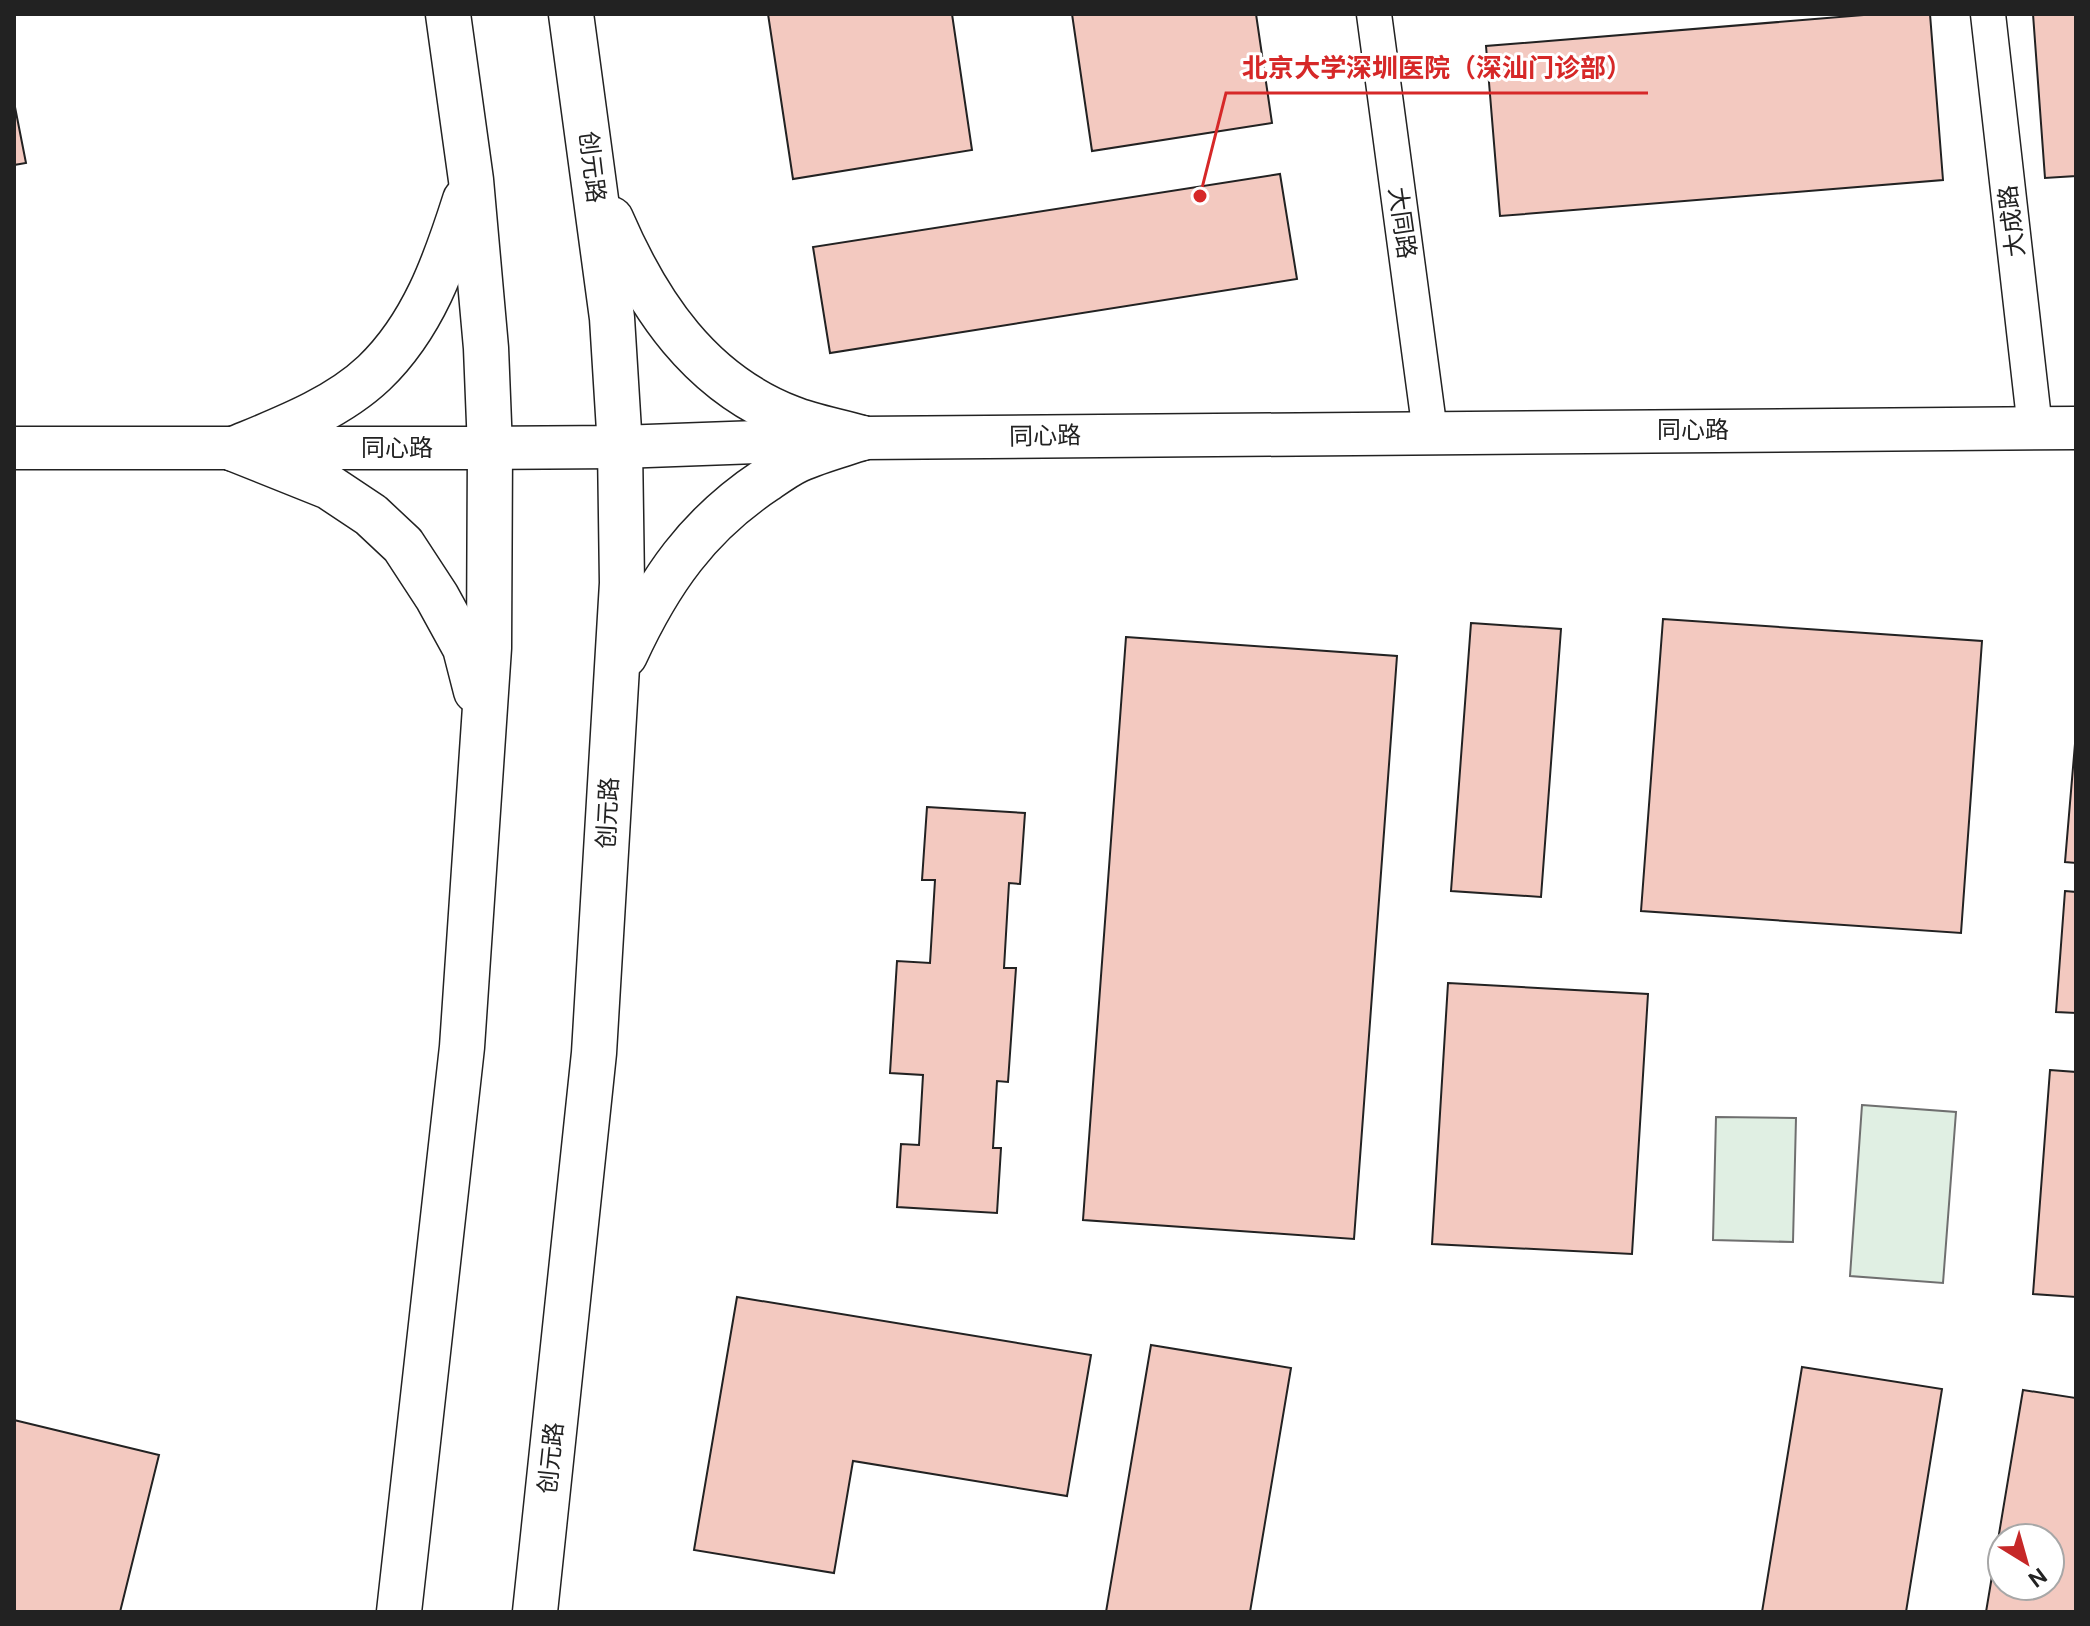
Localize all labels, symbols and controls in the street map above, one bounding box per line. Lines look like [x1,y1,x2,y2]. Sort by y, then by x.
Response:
callout: 北京大学深圳医院（深汕门诊部） [1226,43,1648,93]
text: 北京大学深圳医院（深汕门诊部） [1242,51,1632,85]
street label: 创元路 [573,129,612,205]
street label: 大成路 [1992,183,2031,259]
street label: 大同路 [1382,185,1423,261]
street label: 同心路 [1657,414,1729,445]
street label: 同心路 [1009,419,1081,452]
street label: 同心路 [361,432,433,463]
street label: 创元路 [590,776,625,850]
street label: 创元路 [531,1421,570,1495]
north arrow [1986,1522,2066,1602]
text: N [2023,1561,2053,1594]

